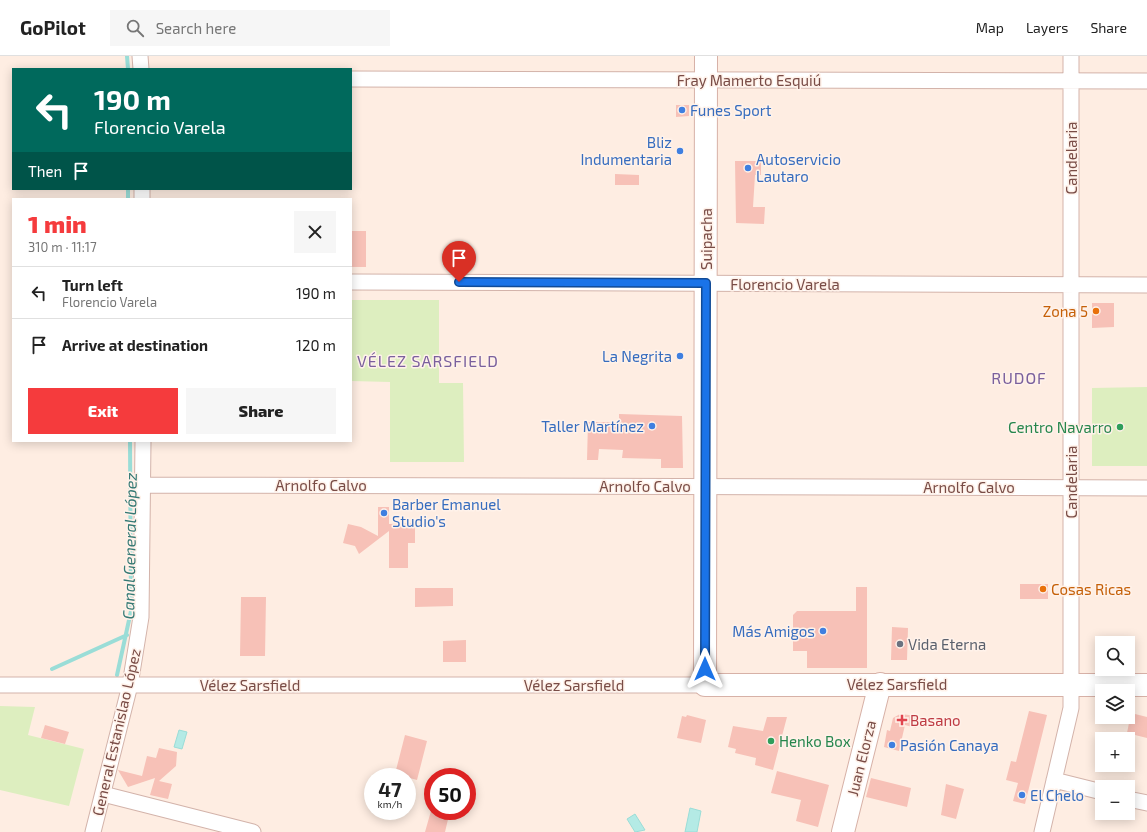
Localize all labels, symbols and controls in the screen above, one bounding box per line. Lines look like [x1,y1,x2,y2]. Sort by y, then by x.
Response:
search box [110,10,390,46]
text: GoPilot [20,16,86,39]
icon: search [124,17,146,39]
text: Search here [156,19,236,37]
text: Map [976,19,1004,36]
text: Layers [1026,19,1068,36]
text: Share [1090,19,1127,36]
street label: Fray Mamerto Esquiú [677,71,821,89]
text: 190 m [94,82,171,116]
icon: left [28,84,80,136]
place label: Funes Sport [690,101,772,119]
marker: Funes Sport [677,105,687,115]
text: Florencio Varela [94,116,226,138]
street label: Candelaria [1062,122,1080,194]
place label: Bliz Indumentaria [580,133,672,168]
marker: Bliz Indumentaria [675,146,685,156]
place label: Autoservicio Lautaro [756,150,841,185]
icon: arrive [70,160,92,182]
text: Then [28,162,62,180]
marker: Autoservicio Lautaro [743,163,753,173]
street label: Suipacha [697,208,715,270]
text: 1 min [28,209,87,238]
button: close [294,211,336,253]
text: 310 m · 11:17 [28,239,97,255]
pin [442,241,476,282]
icon: arrive [448,247,470,269]
street label: Florencio Varela [730,275,840,293]
text: Turn left [62,276,123,294]
icon: left [28,282,50,304]
text: 190 m [296,284,336,302]
text: Florencio Varela [62,294,157,310]
place label: Zona 5 [1043,302,1088,320]
marker: Zona 5 [1091,306,1101,316]
icon: arrive [28,334,50,356]
text: Arrive at destination [62,336,208,354]
text: 120 m [296,336,336,354]
place label: La Negrita [602,347,672,365]
district label: VÉLEZ SARSFIELD [357,351,499,370]
marker: La Negrita [675,351,685,361]
district label: RUDOF [991,368,1047,387]
button: Exit [28,388,178,434]
button: Share [186,388,336,434]
place label: Taller Martínez [541,417,644,435]
place label: Centro Navarro [1008,418,1112,436]
marker: Taller Martínez [647,421,657,431]
marker: Centro Navarro [1115,422,1125,432]
street label: Candelaria [1062,446,1080,518]
water label: Canal General López [118,472,140,620]
street label: Arnolfo Calvo [275,476,367,494]
street label: Arnolfo Calvo [599,477,691,495]
street label: Arnolfo Calvo [923,478,1015,496]
place label: Barber Emanuel Studio's [392,495,501,530]
marker: Barber Emanuel Studio's [379,508,389,518]
place label: Cosas Ricas [1051,580,1131,598]
marker: Cosas Ricas [1038,584,1048,594]
place label: Más Amigos [732,622,815,640]
marker: Más Amigos [818,626,828,636]
place label: Vida Eterna [908,635,986,653]
map controls [1095,636,1135,820]
button: search [1095,636,1135,676]
marker: Vida Eterna [895,639,905,649]
street label: General Estanislao López [88,647,144,817]
position arrow [684,648,726,690]
street label: Vélez Sarsfield [847,675,947,693]
street label: Vélez Sarsfield [200,676,300,694]
street label: Vélez Sarsfield [524,676,624,694]
button: layers [1095,684,1135,724]
place label: Basano [910,711,961,729]
marker: Basano [897,715,907,725]
street label: Juan Elorza [843,718,879,798]
place label: Henko Box [779,732,851,750]
button: + [1095,732,1135,772]
marker: Henko Box [766,736,776,746]
place label: Pasión Canaya [900,736,999,754]
marker: Pasión Canaya [887,740,897,750]
speed limit sign: 50 [424,768,476,820]
text: 47 [378,777,402,801]
button: − [1095,780,1135,820]
place label: El Chelo [1030,786,1084,804]
marker: El Chelo [1017,790,1027,800]
text: km/h [378,798,402,810]

